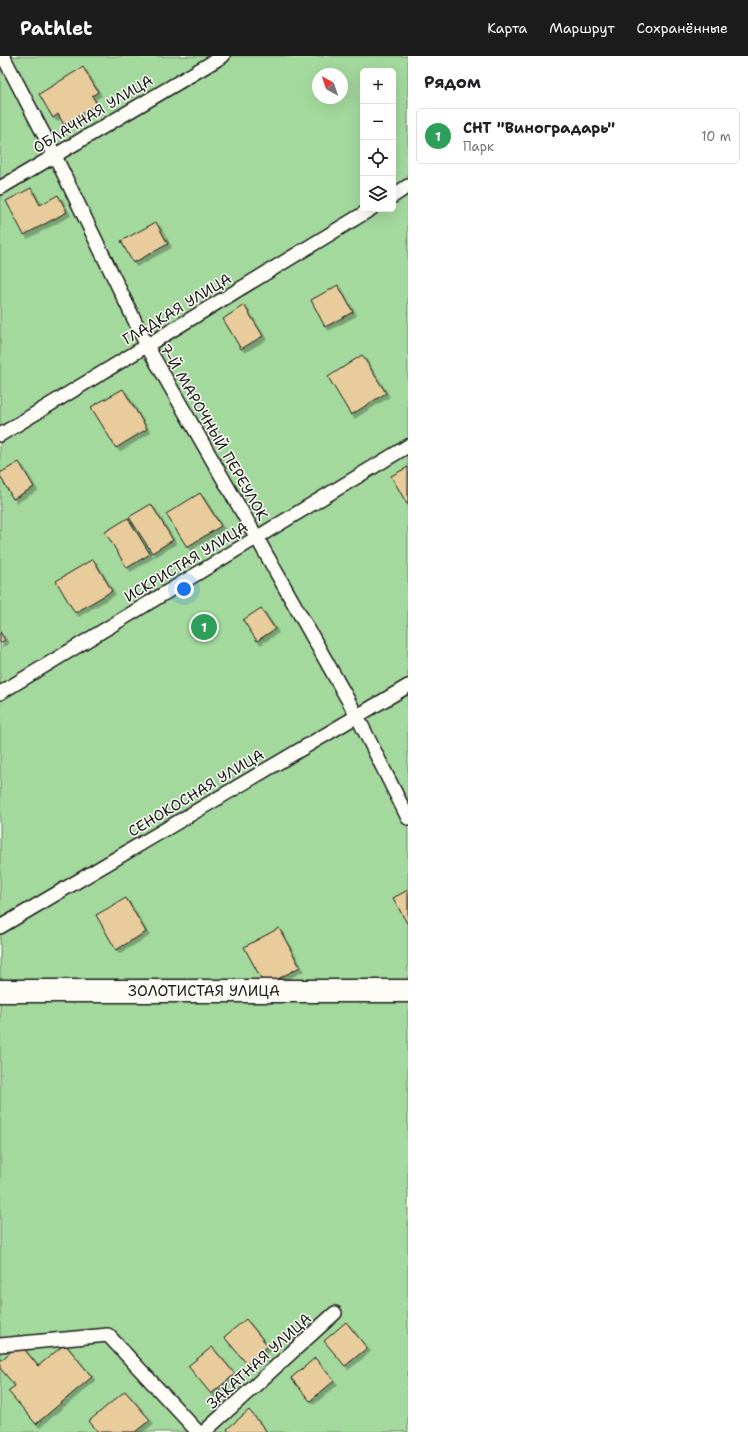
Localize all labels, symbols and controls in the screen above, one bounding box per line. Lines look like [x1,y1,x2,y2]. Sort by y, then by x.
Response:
text: Pathlet [20,16,92,41]
text: Карта [487,19,527,37]
text: Маршрут [549,19,615,37]
text: Сохранённые [637,19,728,37]
north arrow [312,68,348,104]
map controls [360,68,396,212]
button: + [360,68,396,104]
street label: ОБЛАЧНАЯ УЛИЦА [29,70,157,158]
text: Рядом [424,71,481,93]
button: − [360,104,396,140]
text: СНТ "Виноградарь" [463,118,615,138]
text: 1 [435,128,441,145]
text: 10 m [701,128,731,145]
text: Парк [463,138,494,155]
button: locate [360,140,396,176]
button: layers [360,176,396,212]
street label: ГЛАДКАЯ УЛИЦА [119,269,235,349]
street label: 7-Й МАРОЧНЫЙ ПЕРЕУЛОК [155,339,274,524]
street label: ИСКРИСТАЯ УЛИЦА [120,517,252,607]
your location [174,579,194,599]
pin: 1 [191,612,217,642]
street label: СЕНОКОСНАЯ УЛИЦА [124,744,268,842]
street label: ЗОЛОТИСТАЯ УЛИЦА [128,981,280,1001]
street label: ЗАКАТНАЯ УЛИЦА [202,1309,316,1413]

